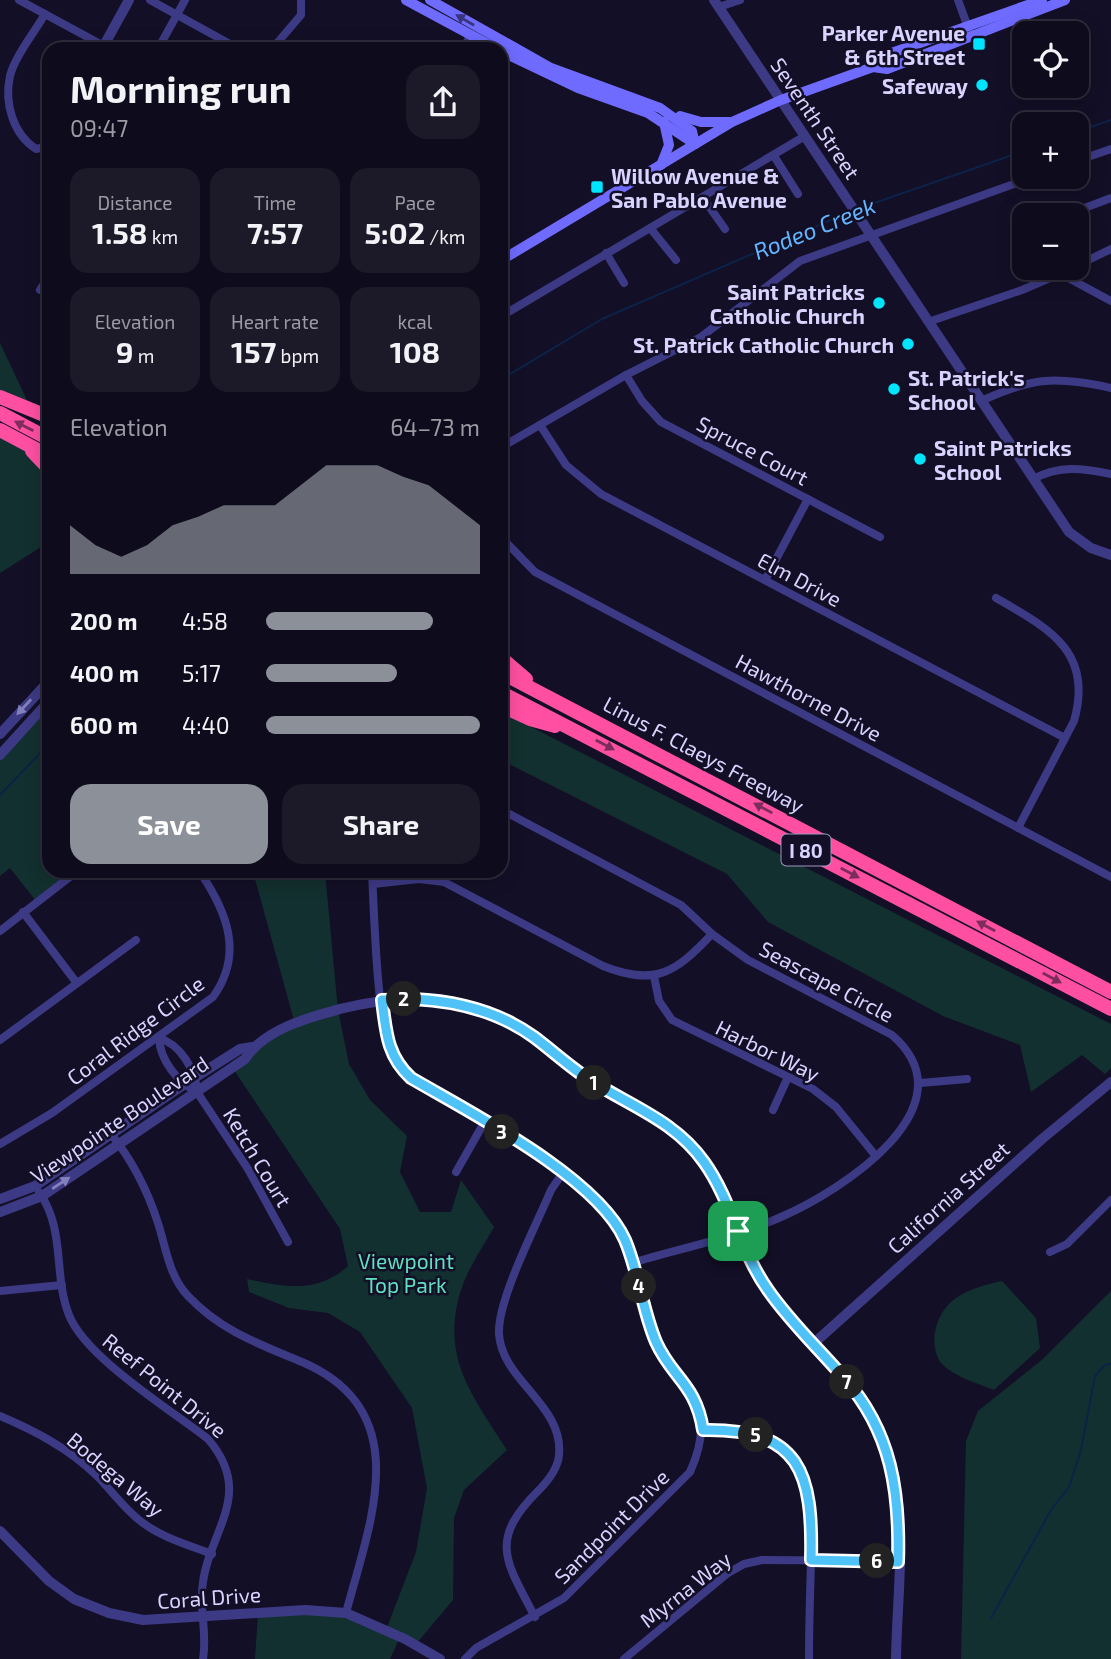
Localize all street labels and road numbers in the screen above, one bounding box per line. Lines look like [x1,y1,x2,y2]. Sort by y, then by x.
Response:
street label: Seventh Street [766,53,866,183]
street label: Spruce Court [693,410,813,490]
street label: Elm Drive [754,547,846,611]
street label: Hawthorne Drive [732,648,886,746]
street label: Linus F. Claeys Freeway [599,690,809,818]
road number: I 80 [782,834,830,866]
street label: Seascape Circle [756,935,898,1027]
street label: Coral Ridge Circle [62,970,208,1090]
street label: Harbor Way [712,1014,824,1086]
street label: Viewpointe Boulevard [25,1050,213,1188]
street label: Ketch Court [219,1103,297,1211]
street label: California Street [882,1136,1014,1258]
street label: Reef Point Drive [98,1328,232,1442]
street label: Bodega Way [63,1426,169,1522]
street label: Sandpoint Drive [549,1464,673,1588]
street label: Myrna Way [635,1546,735,1632]
street label: Coral Drive [156,1581,262,1613]

